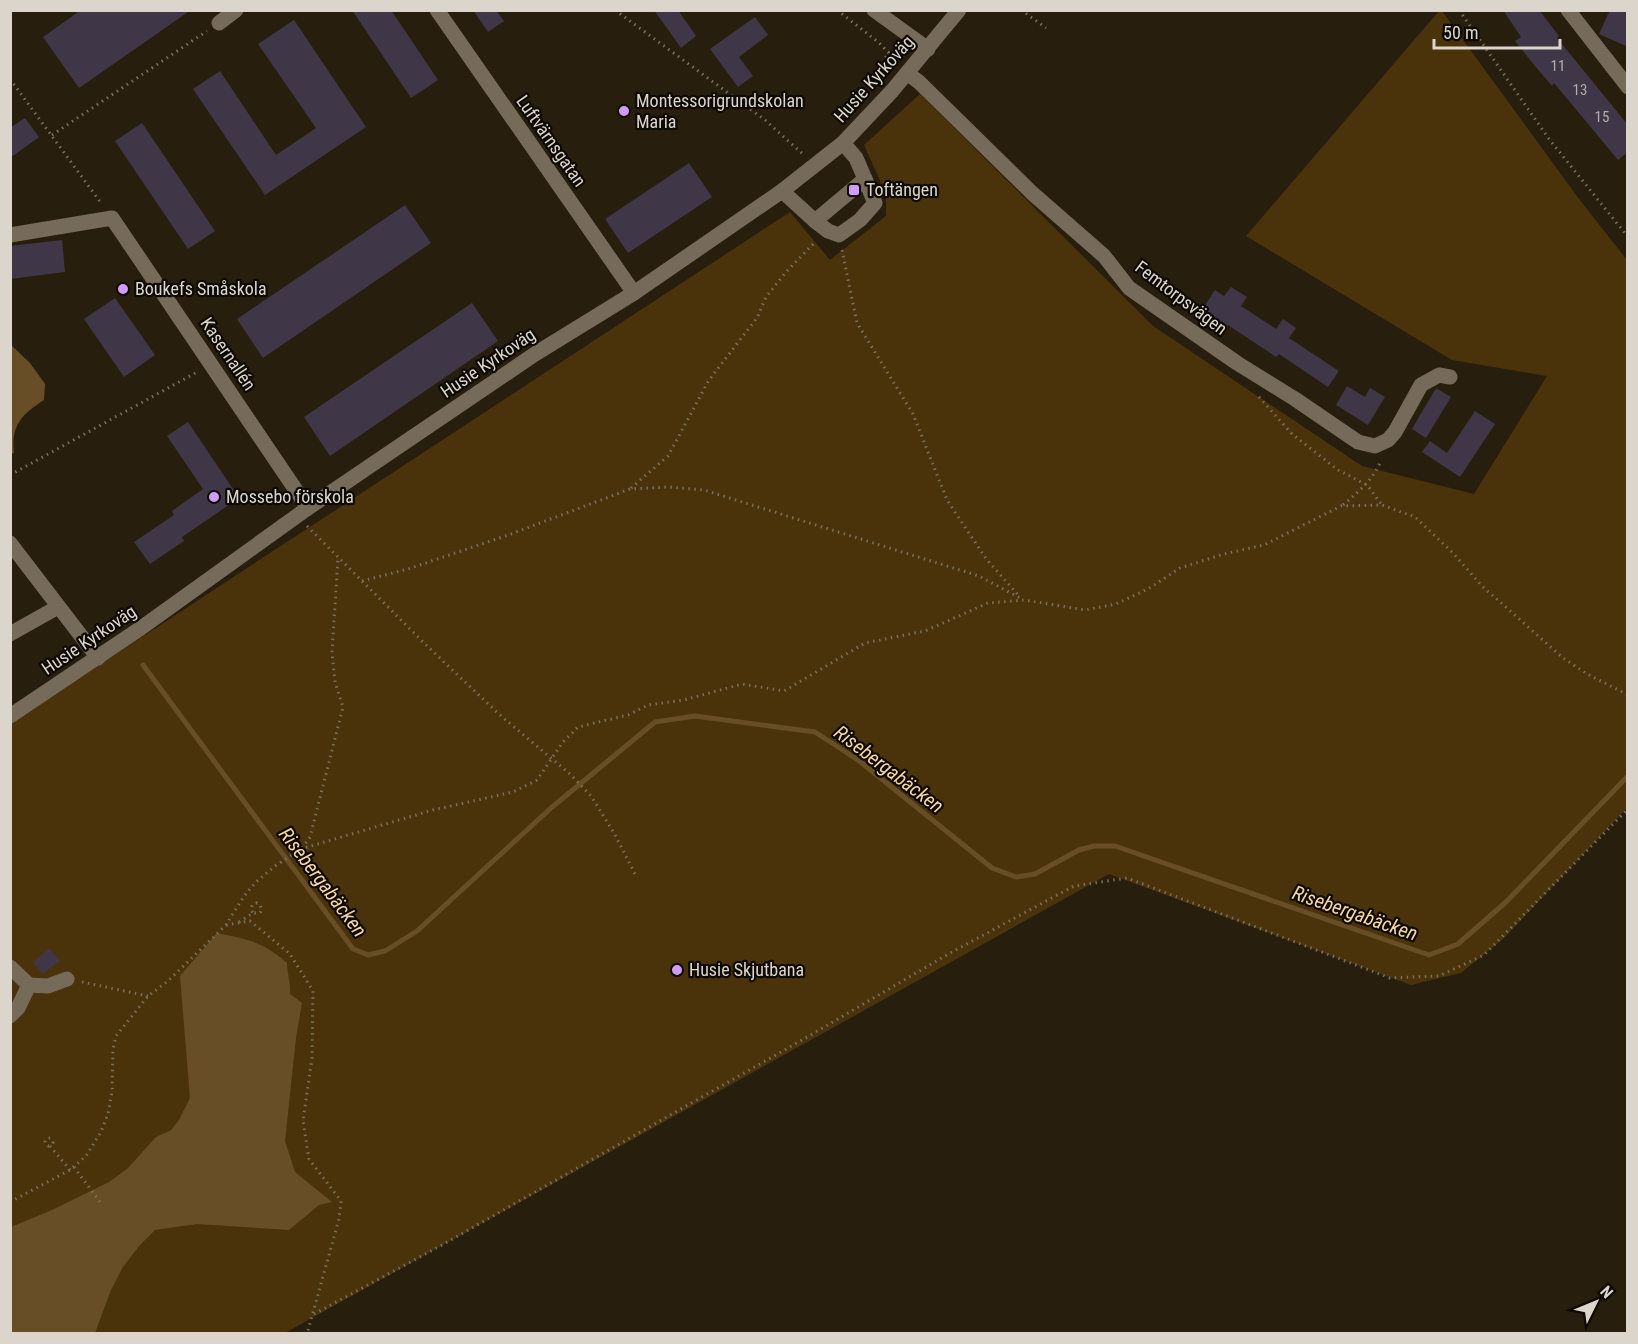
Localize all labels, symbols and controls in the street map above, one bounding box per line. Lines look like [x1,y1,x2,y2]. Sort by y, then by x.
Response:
scale bar [1434,12,1560,50]
text: 50 m [1443,22,1478,43]
street label: Husie Kyrkoväg [829,31,918,126]
house number: 11 [1551,57,1565,75]
house number: 13 [1573,81,1587,99]
place label: Montessorigrundskolan Maria [636,90,804,132]
street label: Luftvärnsgatan [512,91,591,190]
marker: Montessorigrundskolan Maria [617,104,631,118]
house number: 15 [1595,108,1609,126]
place label: Toftängen [866,179,938,200]
marker: Toftängen [847,183,861,197]
street label: Femtorpsvägen [1131,256,1231,339]
place label: Boukefs Småskola [135,278,267,299]
marker: Boukefs Småskola [116,282,130,296]
street label: Kasernallén [196,313,260,394]
street label: Husie Kyrkoväg [437,323,539,402]
place label: Mossebo förskola [226,486,354,507]
marker: Mossebo förskola [207,490,221,504]
street label: Husie Kyrkoväg [38,600,140,679]
water label: Risebergabäcken [830,720,948,818]
water label: Risebergabäcken [274,823,372,941]
water label: Risebergabäcken [1289,880,1421,946]
place label: Husie Skjutbana [689,959,804,980]
marker: Husie Skjutbana [670,963,684,977]
north arrow [1566,1272,1626,1332]
text: N [1596,1282,1617,1302]

